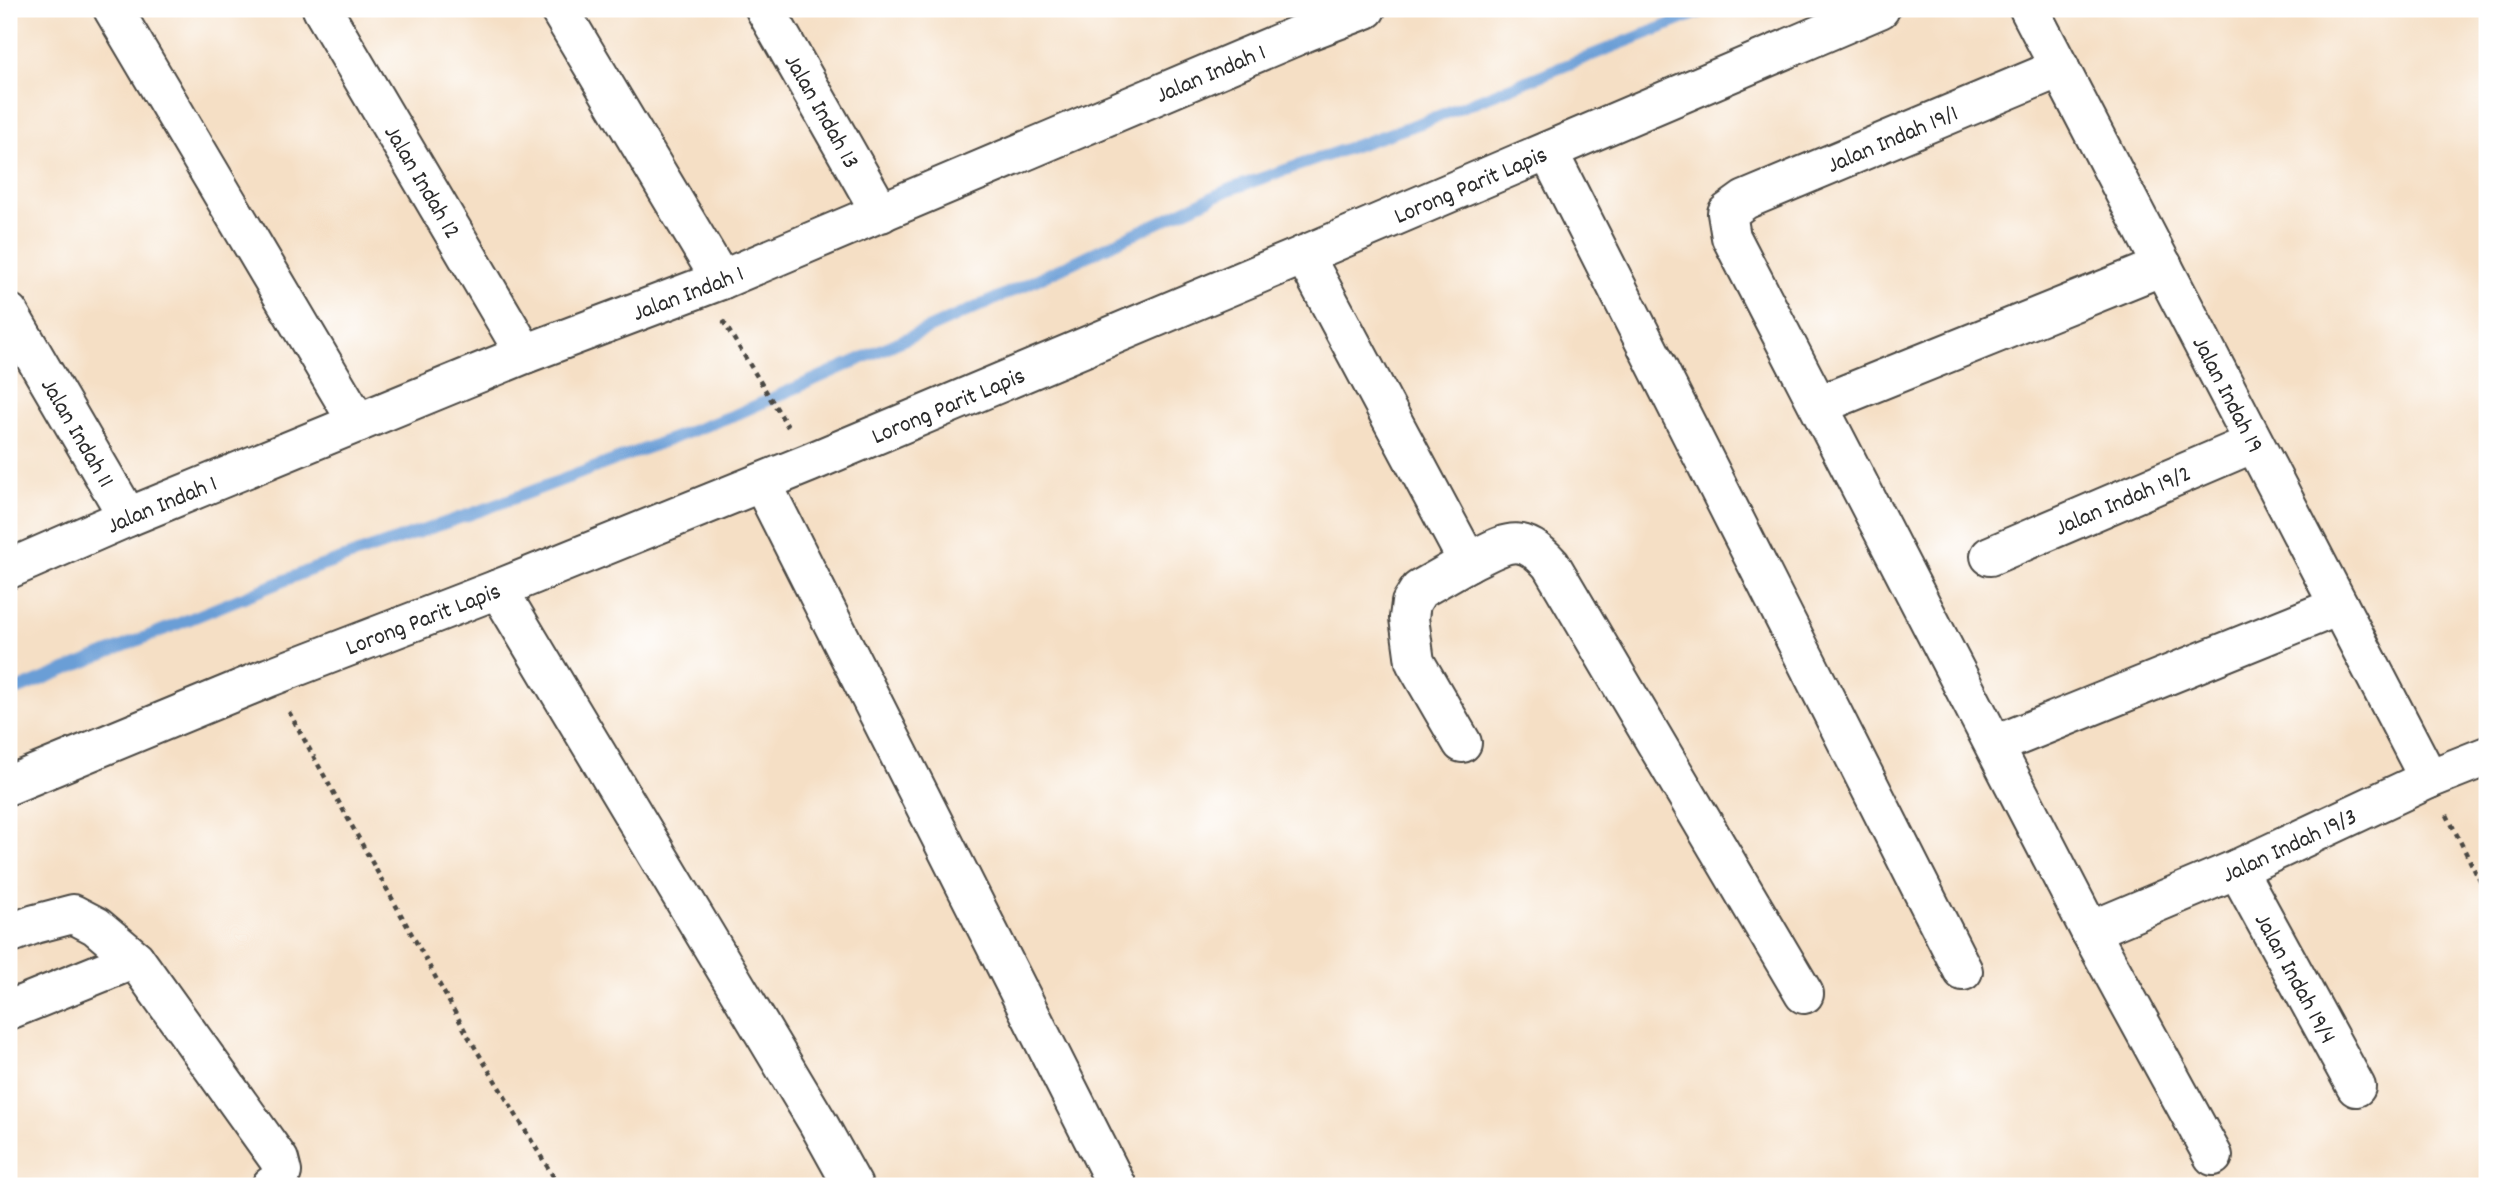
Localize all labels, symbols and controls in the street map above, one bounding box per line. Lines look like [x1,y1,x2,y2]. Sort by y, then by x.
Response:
street label: Jalan Indah 1 [1151,37,1272,114]
street label: Jalan Indah 13 [774,49,866,176]
street label: Jalan Indah 19/1 [1822,98,1964,184]
street label: Jalan Indah 12 [374,120,468,246]
street label: Lorong Parit Lapis [1389,139,1553,235]
street label: Jalan Indah 1 [628,258,750,332]
street label: Jalan Indah 19 [2182,331,2271,460]
street label: Lorong Parit Lapis [867,360,1031,455]
street label: Jalan Indah 11 [31,373,121,495]
street label: Jalan Indah 19/2 [2050,458,2197,546]
street label: Jalan Indah 1 [102,468,223,544]
street label: Lorong Parit Lapis [341,576,506,666]
street label: Jalan Indah 19/3 [2218,801,2363,893]
street label: Jalan Indah 19/4 [2244,908,2343,1051]

